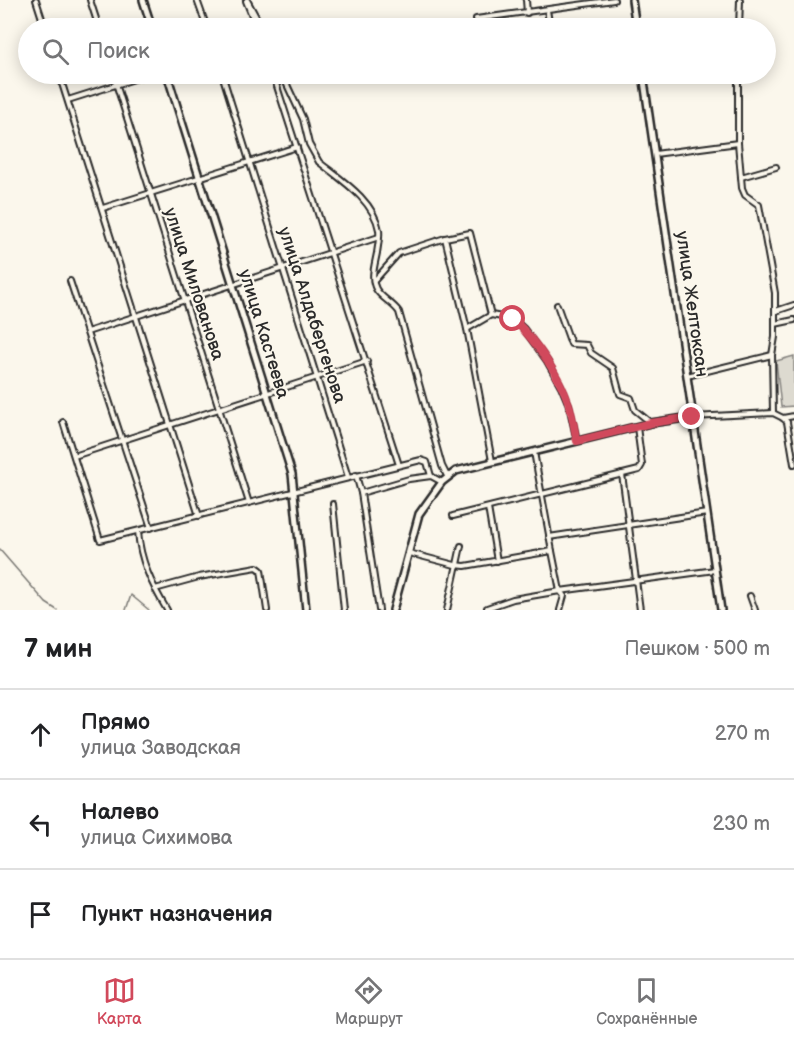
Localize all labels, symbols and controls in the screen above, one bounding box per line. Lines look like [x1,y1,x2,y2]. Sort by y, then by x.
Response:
search box [18,18,776,84]
icon: search [39,35,72,68]
text: Поиск [87,38,150,65]
street label: улица Милованова [159,205,229,363]
street label: улица Алдабергенова [274,224,351,406]
street label: улица Желтоксан [671,230,713,378]
street label: улица Кастеева [234,267,294,402]
route start [499,305,525,331]
route end [678,403,704,429]
text: 7 мин [24,634,92,665]
text: Пешком · 500 m [625,637,770,661]
text: Прямо [81,709,150,736]
icon: ahead [24,718,57,751]
text: 270 m [715,722,770,746]
text: улица Заводская [81,736,241,760]
text: Налево [81,799,159,826]
icon: left [24,808,57,841]
text: 230 m [713,812,770,836]
text: улица Сихимова [81,826,233,850]
icon: arrive [24,898,57,931]
text: Пункт назначения [81,901,273,928]
tab: Карта [97,974,142,1029]
tab: Маршрут [335,974,403,1029]
tab: Сохранённые [596,974,697,1029]

